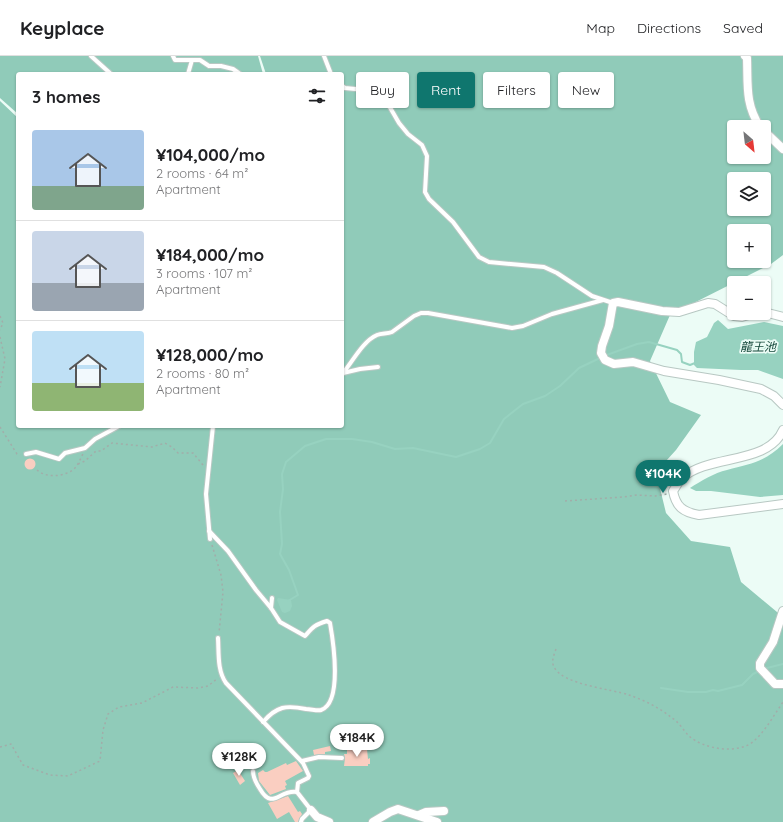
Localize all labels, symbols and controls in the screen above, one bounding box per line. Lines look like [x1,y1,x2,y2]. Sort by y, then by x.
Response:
text: Keyplace [20,16,104,40]
text: Map [586,19,615,37]
text: Directions [637,19,701,37]
text: Saved [723,19,763,37]
chip: Buy [356,72,409,108]
chip: Rent [417,72,475,108]
chip: Filters [483,72,550,108]
chip: New [558,72,614,108]
icon: filters [306,85,328,107]
text: 3 homes [32,86,100,107]
north arrow [727,120,771,164]
map controls [727,120,771,320]
text: ¥104,000/mo [156,144,265,165]
icon: home [64,146,112,194]
text: 2 rooms · 64 m² [156,165,248,181]
button: layers [727,172,771,216]
text: Apartment [156,181,221,197]
button: + [727,224,771,268]
text: ¥184,000/mo [156,244,264,265]
icon: home [64,247,112,295]
text: 3 rooms · 107 m² [156,265,252,281]
button: − [727,276,771,320]
text: Apartment [156,281,221,297]
water label: 龍王池 [740,339,777,354]
text: ¥128,000/mo [156,344,264,365]
icon: home [64,347,112,395]
text: 2 rooms · 80 m² [156,365,249,381]
text: Apartment [156,381,221,397]
pin: ¥104K [635,460,691,494]
text: ¥104K [645,465,681,481]
pin: ¥184K [329,724,385,758]
text: ¥184K [339,729,375,745]
pin: ¥128K [211,743,267,777]
text: ¥128K [221,748,257,764]

